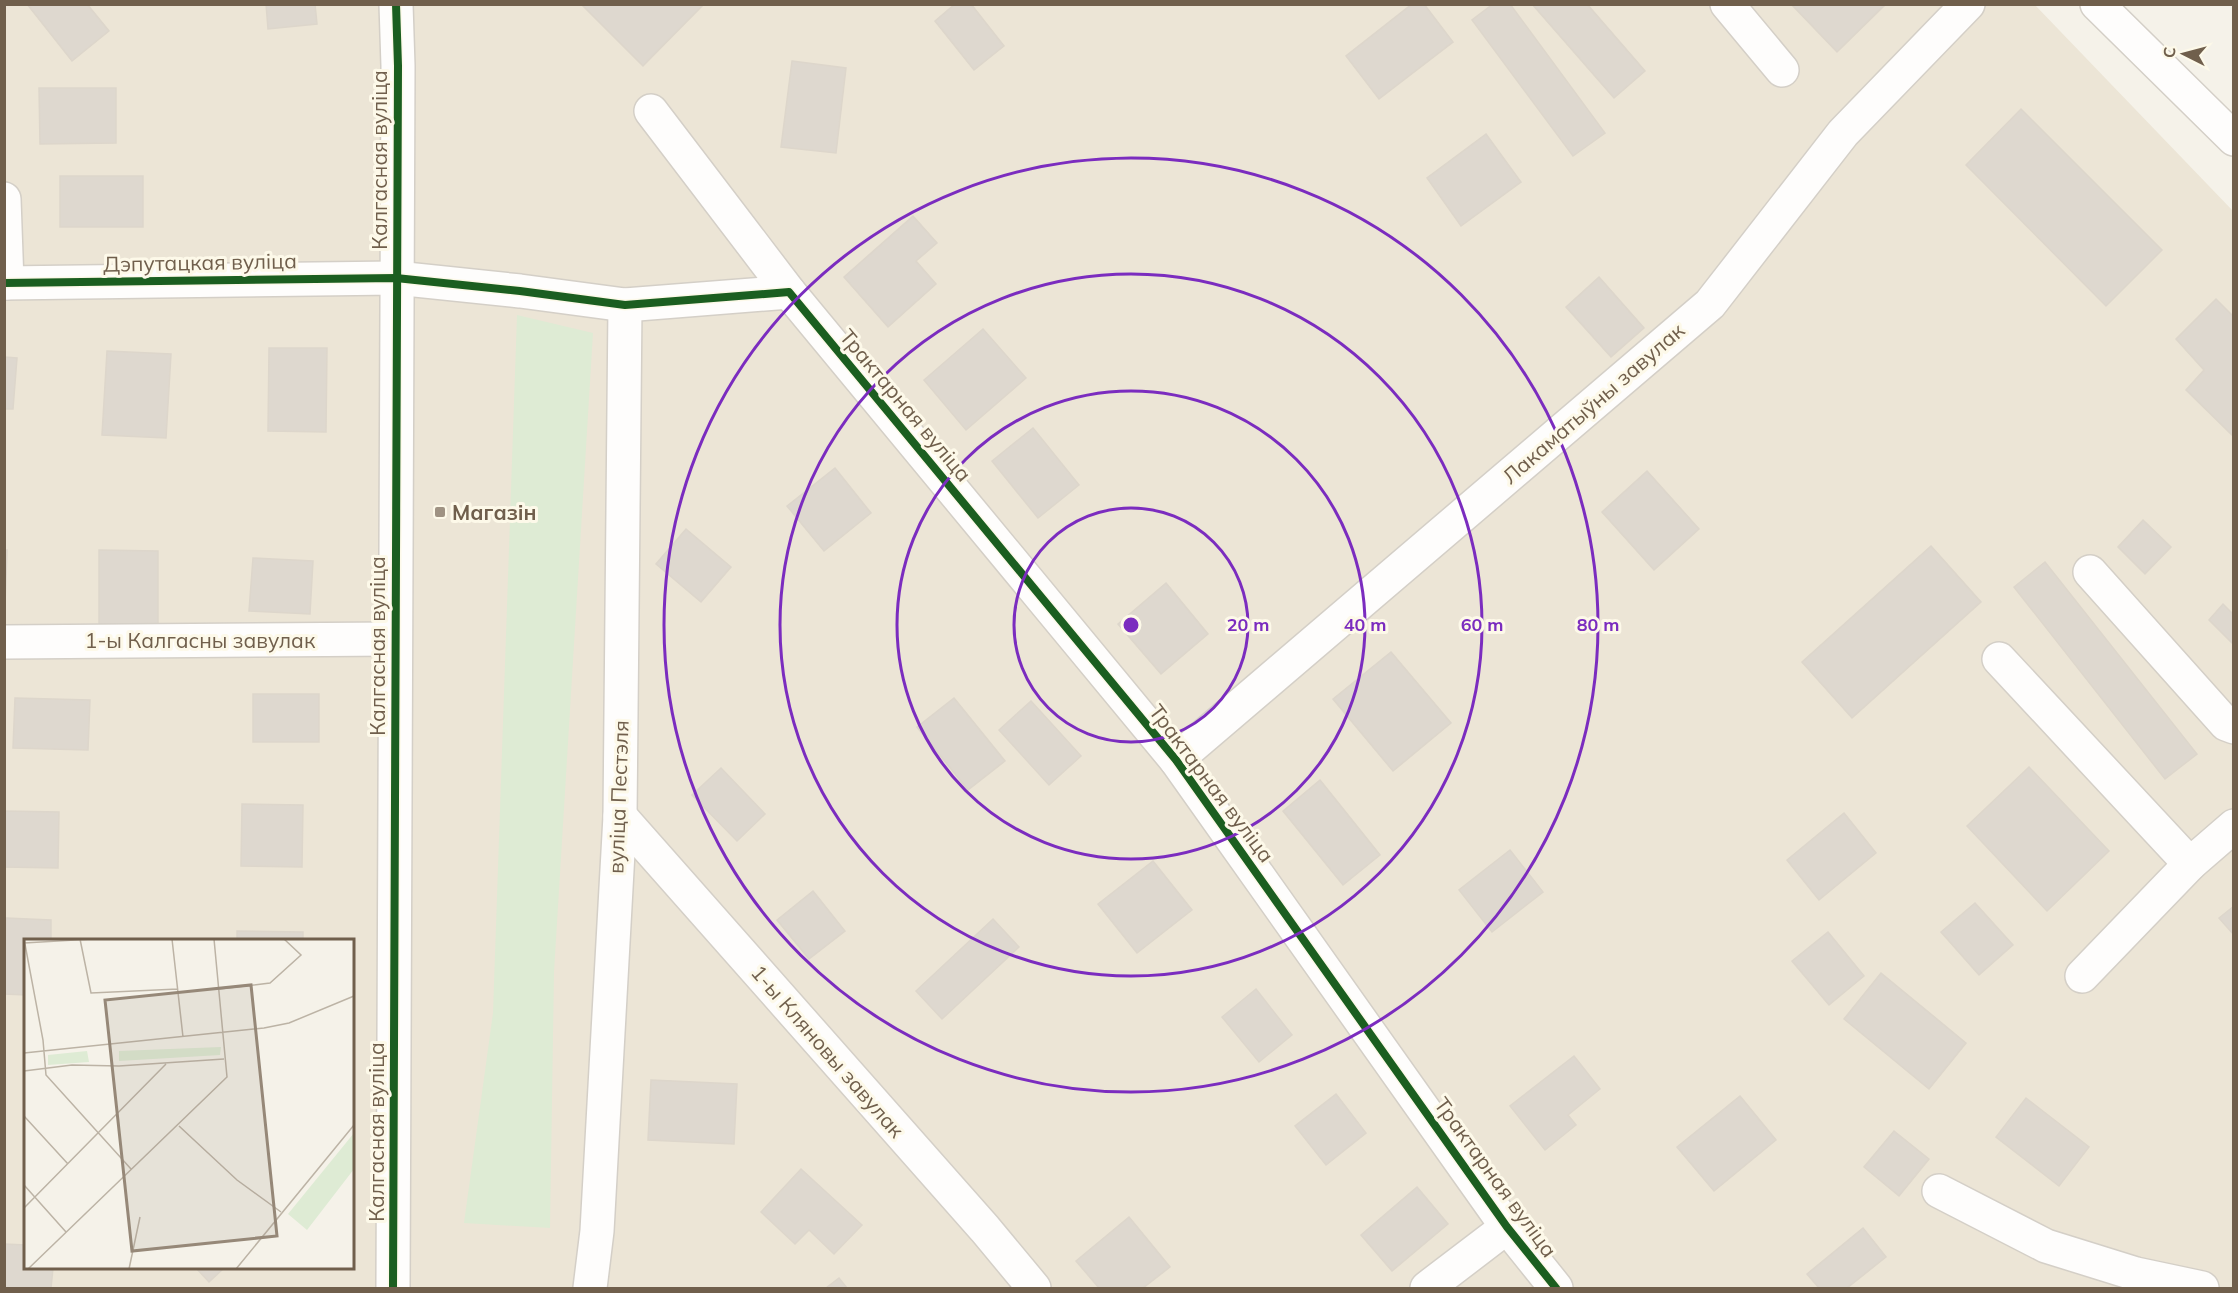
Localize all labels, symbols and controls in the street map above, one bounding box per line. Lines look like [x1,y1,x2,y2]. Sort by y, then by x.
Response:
north arrow [2154,24,2214,84]
text: С [2159,46,2180,59]
street label: Калгасная вуліца [366,70,392,250]
street label: Дэпутацкая вуліца [103,247,297,277]
street label: Лакаматыўны завулак [1497,316,1690,489]
street label: Трактарная вуліца [835,323,977,487]
place label: Магазін [452,499,537,525]
marker: Магазін [433,505,447,519]
street label: Калгасная вуліца [364,556,390,736]
text: 20 m [1227,613,1269,636]
text: 40 m [1344,613,1386,636]
text: 60 m [1461,613,1503,636]
text: 80 m [1577,613,1619,636]
centre of rings [1121,615,1141,635]
street label: 1-ы Калгасны завулак [85,627,316,653]
street label: Трактарная вуліца [1144,699,1280,867]
street label: вуліца Пестэля [602,720,634,874]
inset map [24,939,354,1269]
street label: 1-ы Кляновы завулак [746,959,911,1143]
street label: Калгасная вуліца [363,1042,389,1222]
street label: Трактарная вуліца [1429,1092,1563,1262]

